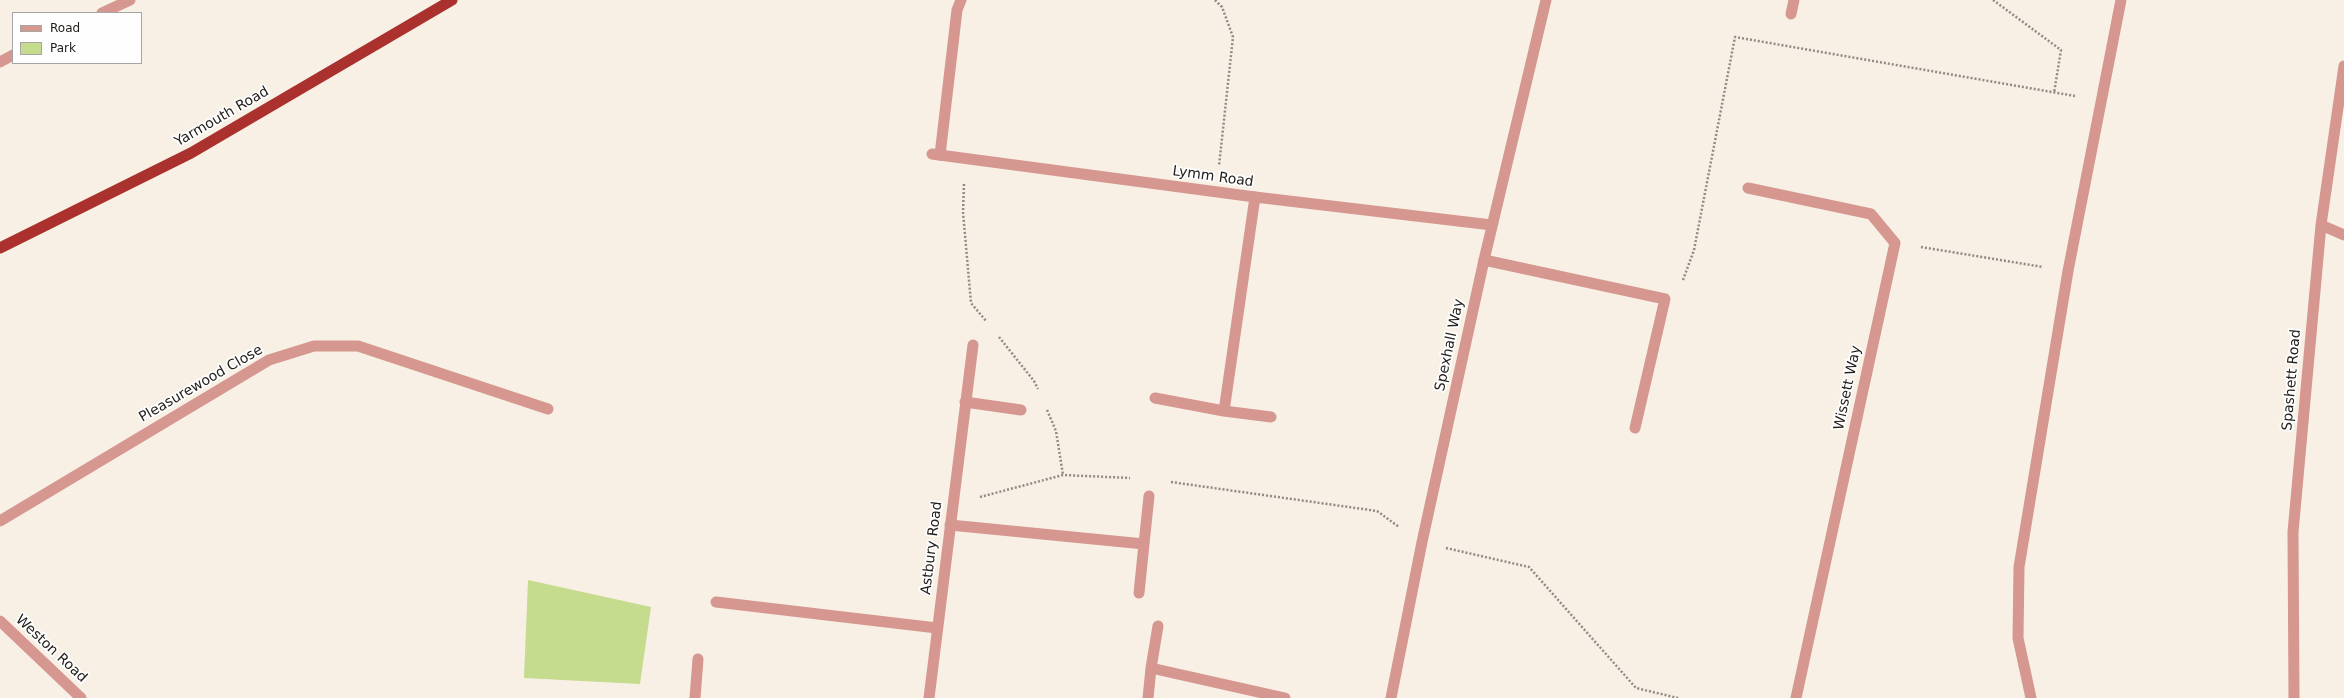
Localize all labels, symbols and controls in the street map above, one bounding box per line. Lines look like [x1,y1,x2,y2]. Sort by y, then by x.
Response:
legend [12,12,142,64]
text: Road [50,21,80,35]
text: Park [50,41,76,55]
street label: Yarmouth Road [172,83,272,151]
street label: Lymm Road [1171,163,1255,191]
street label: Spexhall Way [1432,297,1468,393]
street label: Spashett Road [2279,329,2305,431]
street label: Pleasurewood Close [136,342,266,426]
street label: Wissett Way [1831,344,1865,432]
street label: Astbury Road [918,500,946,596]
street label: Weston Road [12,612,90,686]

